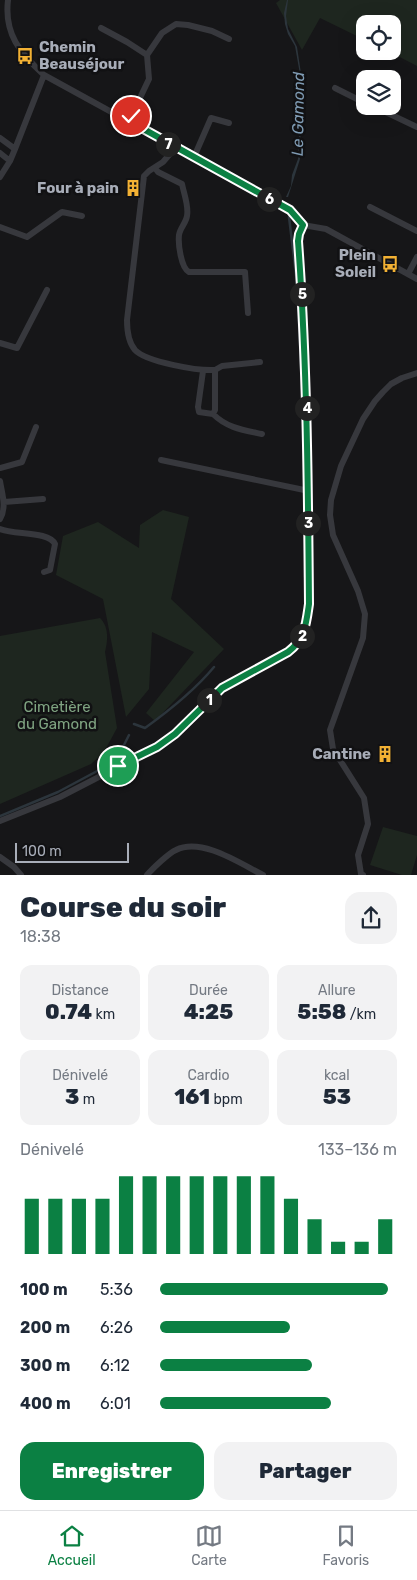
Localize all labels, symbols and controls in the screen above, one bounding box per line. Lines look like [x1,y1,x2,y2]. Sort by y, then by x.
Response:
map controls [356,15,401,115]
button: locate [356,15,401,60]
place label: Chemin Beauséjour [39,38,124,73]
bus stop icon: Chemin Beauséjour [15,46,35,66]
button: layers [356,70,401,115]
water label: Le Gamond [288,71,308,156]
pin [110,95,152,137]
icon: check [117,102,145,130]
pin: 7 [156,132,180,156]
text: 7 [164,136,173,153]
building icon: Four à pain [123,178,143,198]
place label: Four à pain [37,179,119,197]
pin: 6 [256,186,282,212]
text: 6 [265,191,274,208]
place label: Plein Soleil [335,246,376,281]
bus stop icon: Plein Soleil [380,254,400,274]
pin: 5 [290,282,314,306]
text: 5 [298,286,307,303]
pin: 4 [294,396,320,420]
text: 4 [303,400,312,417]
pin: 3 [296,510,320,536]
text: 3 [304,515,313,532]
pin: 2 [290,624,314,648]
text: 2 [298,628,307,645]
pin: 1 [196,688,222,712]
text: 1 [206,692,213,709]
park label: Cimetière du Gamond [17,698,97,733]
building icon: Cantine [375,744,395,764]
pin [97,745,139,787]
place label: Cantine [312,745,371,763]
icon: arrive [104,752,132,780]
scale bar [15,840,129,863]
text: 100 m [22,843,62,860]
text: Course du soir [20,891,226,924]
button: share [345,892,397,944]
text: 18:38 [20,927,61,946]
text: Distance [51,982,109,999]
text: Durée [189,982,228,999]
text: Allure [318,982,356,999]
text: 0.74 [45,999,92,1024]
text: 4:25 [184,999,233,1024]
text: 5:58 [297,999,346,1024]
text: km [92,1006,115,1023]
text: /km [346,1006,376,1023]
text: Dénivelé [52,1067,108,1084]
text: Cardio [188,1067,229,1084]
text: kcal [324,1067,350,1084]
text: 3 [65,1084,79,1109]
text: 161 [174,1084,210,1109]
text: 53 [323,1084,351,1109]
text: m [79,1091,95,1108]
text: bpm [210,1091,243,1108]
text: Dénivelé [20,1140,84,1159]
text: 133–136 m [318,1140,397,1159]
text: 100 m [20,1280,68,1299]
text: 5:36 [100,1280,133,1299]
text: 200 m [20,1318,70,1337]
text: 6:26 [100,1318,133,1337]
text: 300 m [20,1356,70,1375]
text: 6:12 [100,1356,130,1375]
text: 400 m [20,1394,71,1413]
text: 6:01 [100,1394,131,1413]
button: Enregistrer [20,1442,204,1500]
button: Partager [214,1442,397,1500]
tab: Accueil [48,1522,96,1569]
tab: Carte [191,1522,227,1569]
tab: Favoris [322,1522,369,1569]

